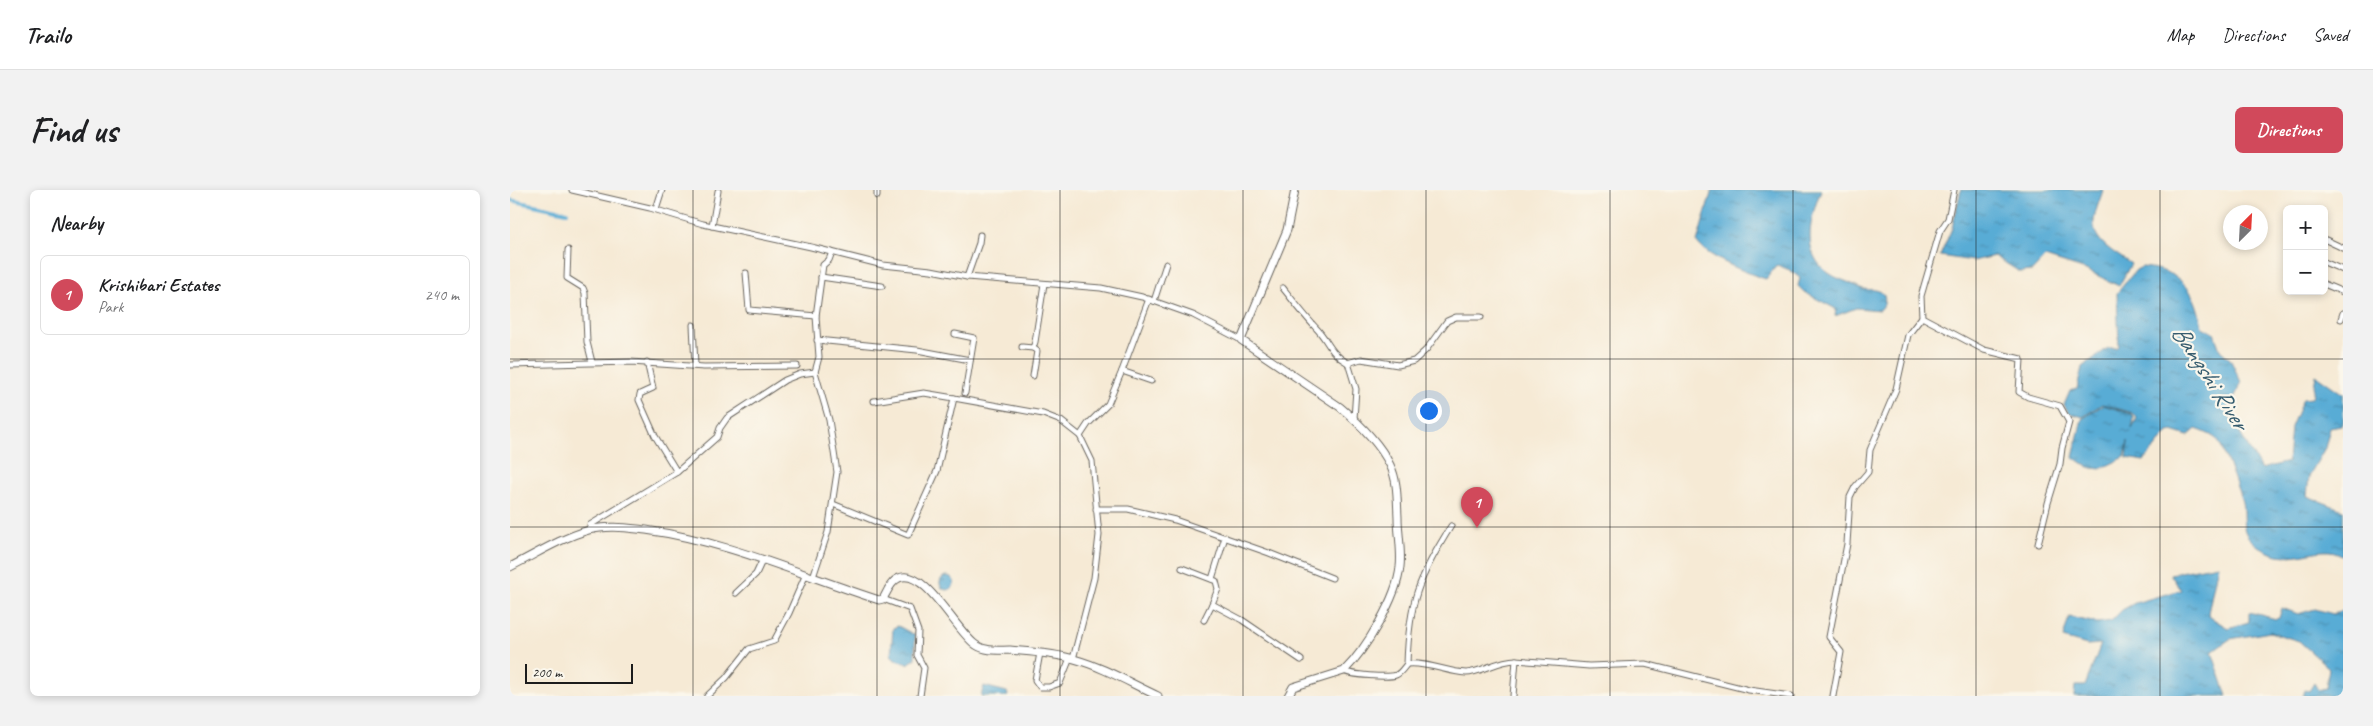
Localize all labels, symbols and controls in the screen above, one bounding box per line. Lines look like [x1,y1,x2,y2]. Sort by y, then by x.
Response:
text: Trailo [25,20,71,50]
text: Map [2167,24,2194,46]
text: Directions [2222,24,2285,46]
text: Saved [2313,24,2348,46]
button: Directions [2235,107,2343,153]
text: Find us [30,108,117,153]
north arrow [2223,205,2268,250]
map controls [2283,205,2328,295]
button: + [2283,205,2328,250]
text: Nearby [50,210,103,236]
button: − [2283,250,2328,295]
text: Krishibari Estates [98,273,219,297]
text: 1 [63,285,71,305]
text: 240 m [425,285,459,305]
text: Park [98,297,123,317]
water label: Bangshi River [2164,319,2258,439]
your location [1416,398,1442,424]
pin: 1 [1461,487,1493,528]
scale bar [525,661,632,684]
text: 200 m [532,664,562,681]

